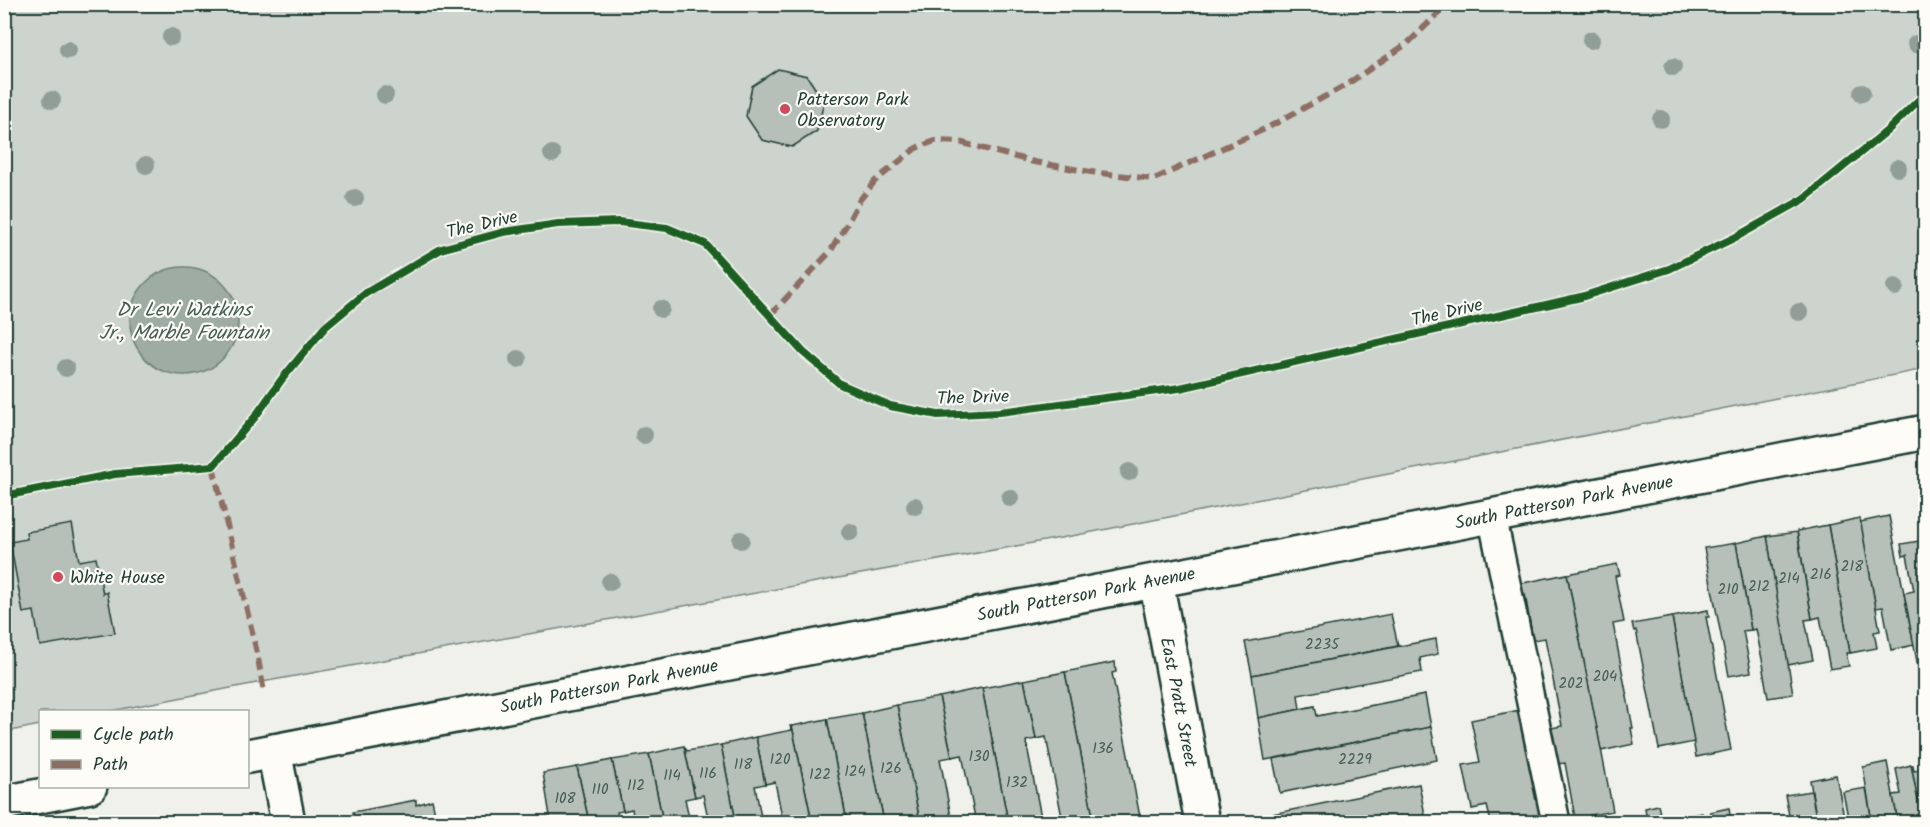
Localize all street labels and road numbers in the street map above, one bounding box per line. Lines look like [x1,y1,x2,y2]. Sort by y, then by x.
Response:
street label: The Drive [444,203,521,248]
street label: The Drive [1409,291,1486,336]
street label: The Drive [936,383,1010,414]
street label: South Patterson Park Avenue [1453,468,1676,539]
street label: South Patterson Park Avenue [975,560,1198,631]
street label: East Pratt Street [1151,635,1205,771]
street label: South Patterson Park Avenue [498,652,721,723]

